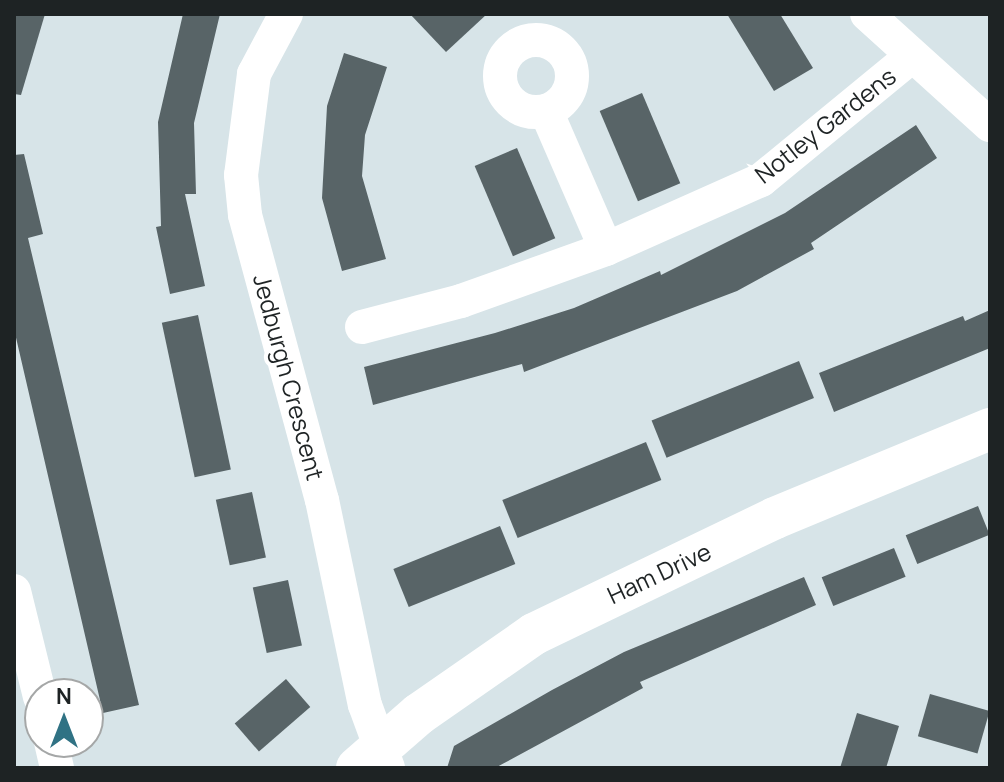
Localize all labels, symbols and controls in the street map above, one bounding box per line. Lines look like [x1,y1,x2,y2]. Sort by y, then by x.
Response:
street label: Notley Gardens [749,61,901,189]
street label: Jedburgh Crescent [248,271,330,483]
street label: Ham Drive [603,536,715,610]
north arrow [24,678,104,758]
text: N [56,681,72,711]

